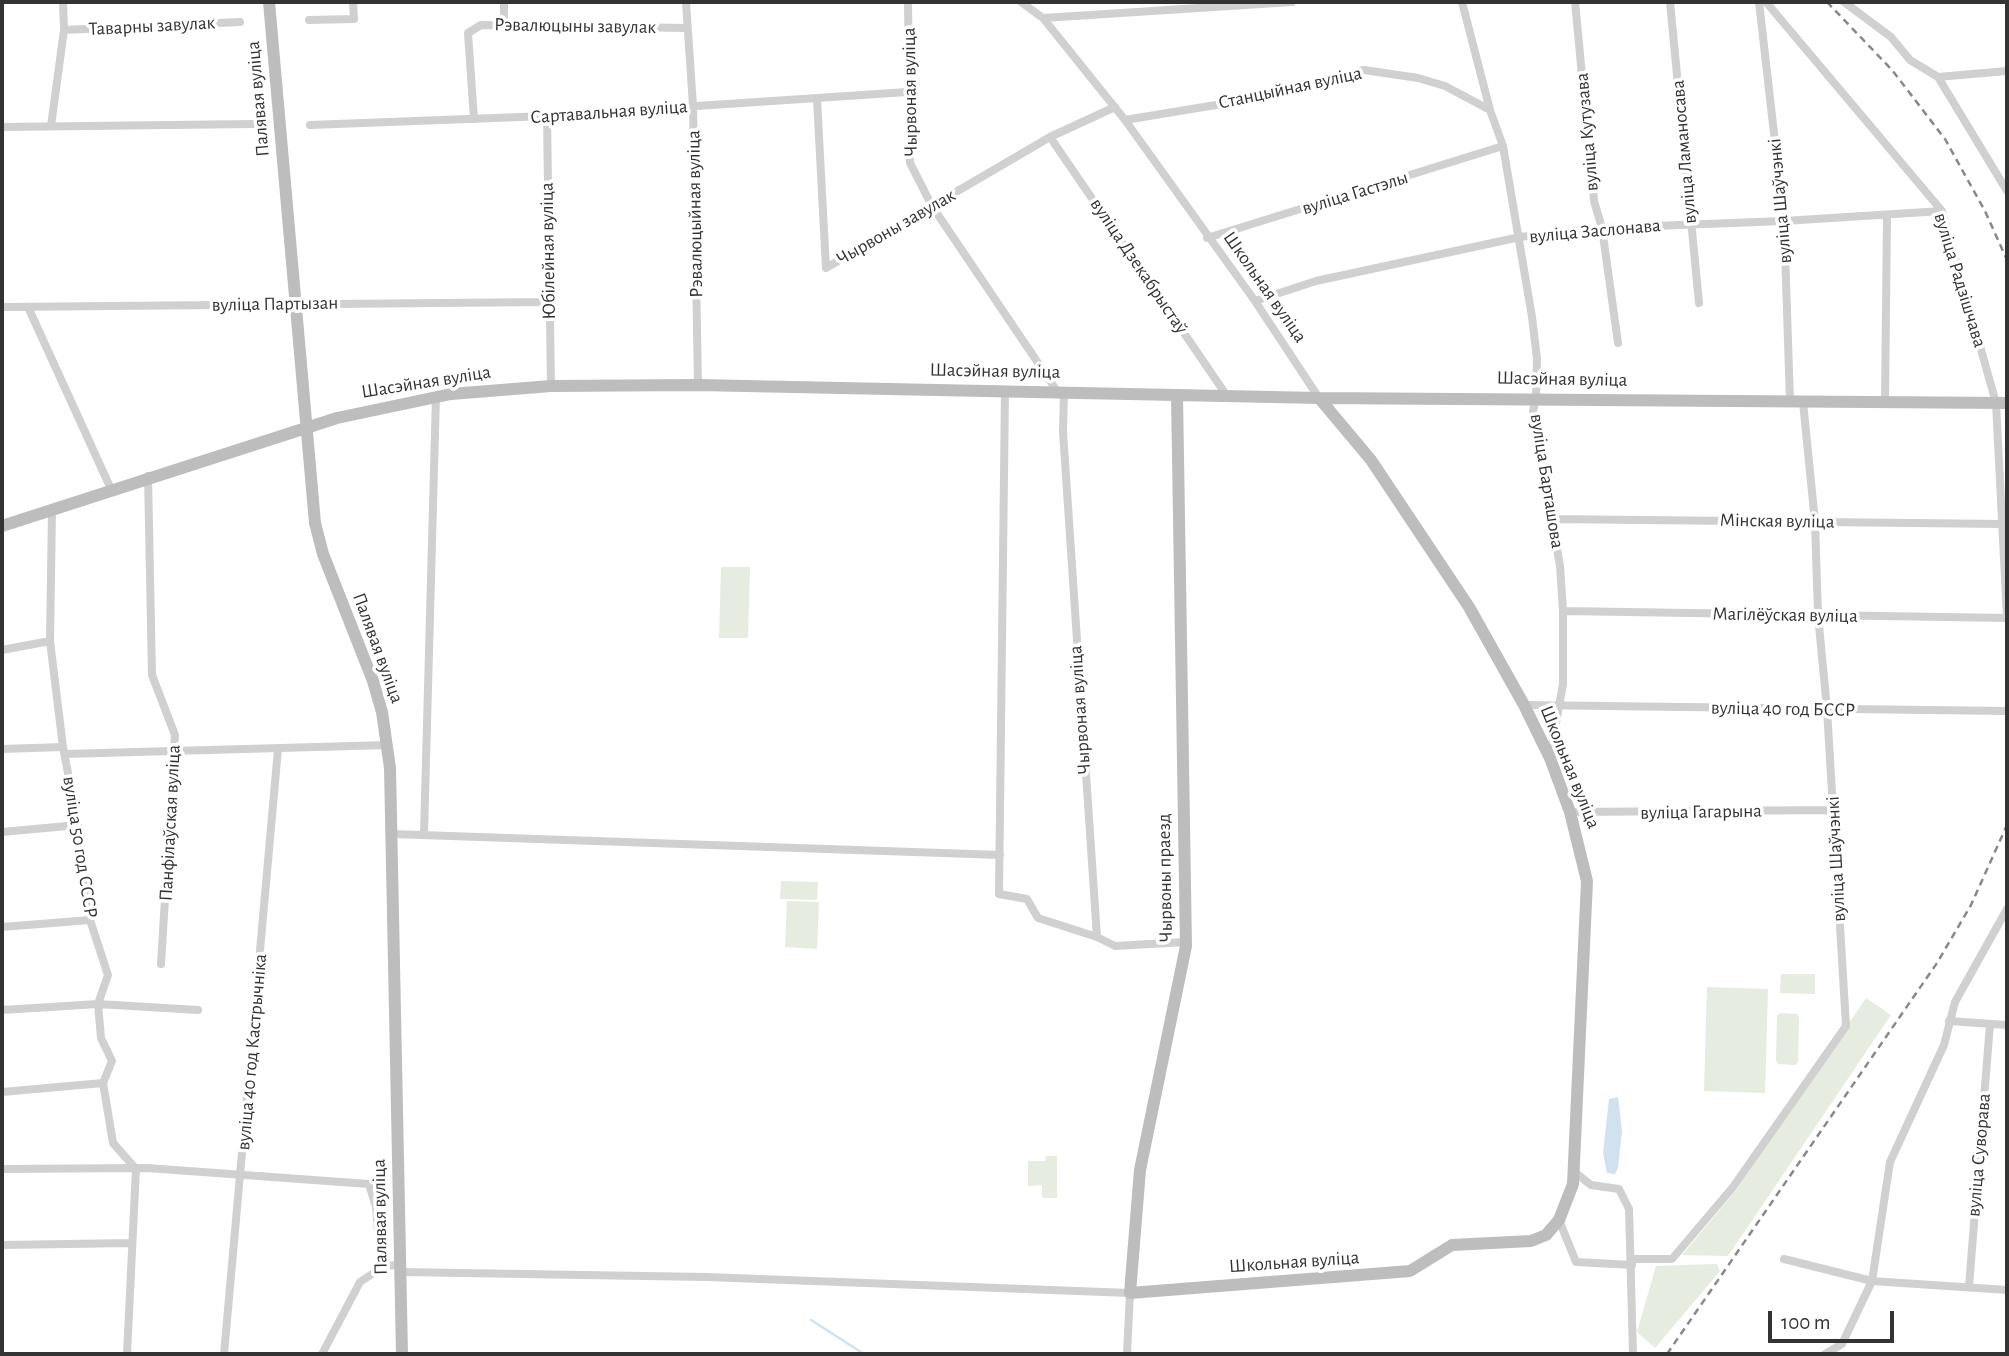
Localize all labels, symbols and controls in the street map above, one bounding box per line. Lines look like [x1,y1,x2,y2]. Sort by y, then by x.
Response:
street label: Таварны завулак [88,11,216,41]
street label: Рэвалюцыны завулак [494,13,656,39]
street label: Чырвоная вуліца [897,27,923,157]
street label: Палявая вуліца [242,40,274,158]
street label: Станцыйная вуліца [1216,62,1364,114]
street label: вуліца Кутузава [1570,72,1604,192]
street label: вуліца Ламаносава [1666,79,1702,225]
street label: Сартавальная вуліца [530,95,688,129]
street label: Рэвалюцыйная вуліца [682,130,708,298]
street label: вуліца Шаўчэнкі [1763,137,1797,265]
street label: вуліца Гастэлы [1299,166,1411,220]
street label: Юбілейная вуліца [535,182,561,320]
street label: Чырвоны завулак [832,184,960,270]
street label: вуліца Дзекабрыстаў [1085,194,1193,338]
street label: вуліца Радзішчава [1929,210,1991,350]
street label: вуліца Заслонава [1528,214,1662,248]
street label: Школьная вуліца [1218,227,1312,347]
street label: вуліца Партызан [211,291,339,317]
street label: Шасэйная вуліца [929,358,1061,384]
street label: Шасэйная вуліца [360,361,492,403]
street label: Шасэйная вуліца [1496,366,1628,392]
street label: вуліца Барташова [1525,412,1569,550]
street label: Мінская вуліца [1719,509,1835,533]
street label: Палявая вуліца [347,590,409,706]
street label: Магілёўская вуліца [1712,602,1858,628]
street label: Чырвоная вуліца [1064,645,1096,775]
street label: вуліца 40 год БССР [1711,696,1855,722]
street label: Школьная вуліца [1535,702,1605,832]
street label: Панфілаўская вуліца [155,744,185,902]
street label: вуліца 50 год СССР [58,775,102,919]
street label: вуліца Шаўчэнкі [1821,796,1851,922]
street label: вуліца Гагарына [1640,800,1762,824]
street label: Чырвоны праезд [1152,813,1178,943]
street label: вуліца 40 год Кастрычніка [232,953,272,1151]
street label: вуліца Суворава [1962,1092,1996,1218]
street label: Палявая вуліца [368,1159,392,1275]
street label: Школьная вуліца [1228,1246,1360,1278]
scale bar [1771,1296,1897,1340]
text: 100 m [1781,1312,1831,1333]

